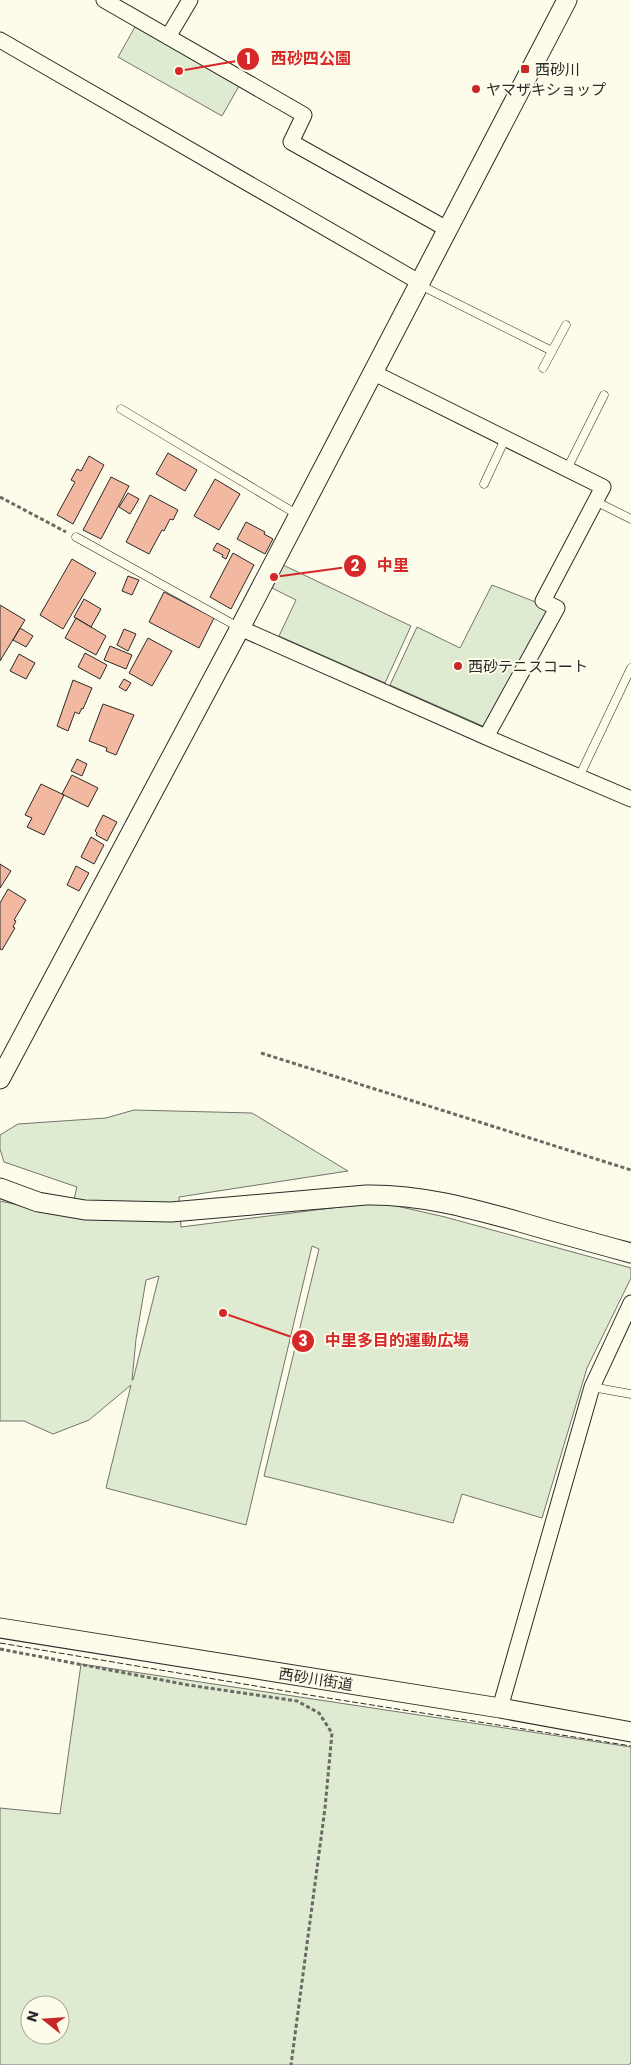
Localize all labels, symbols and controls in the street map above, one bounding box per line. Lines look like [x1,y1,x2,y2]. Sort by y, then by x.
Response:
callout: 西砂四公園 [236,43,361,74]
text: 西砂四公園 [271,47,351,70]
text: 1 [245,48,251,69]
place label: 西砂川 [535,59,580,80]
marker: 西砂川 [519,63,531,75]
place label: ヤマザキショップ [486,79,606,100]
marker: ヤマザキショップ [470,83,482,95]
callout: 中里 [342,550,419,581]
text: 中里 [377,554,409,577]
text: 2 [351,555,360,576]
place label: 西砂テニスコート [468,656,588,677]
marker: 西砂テニスコート [452,660,464,672]
callout: 中里多目的運動広場 [290,1325,479,1356]
text: 中里多目的運動広場 [325,1329,469,1352]
text: 3 [298,1330,308,1351]
street label: 西砂川街道 [277,1663,355,1695]
north arrow [20,1995,70,2045]
text: N [21,2008,44,2024]

